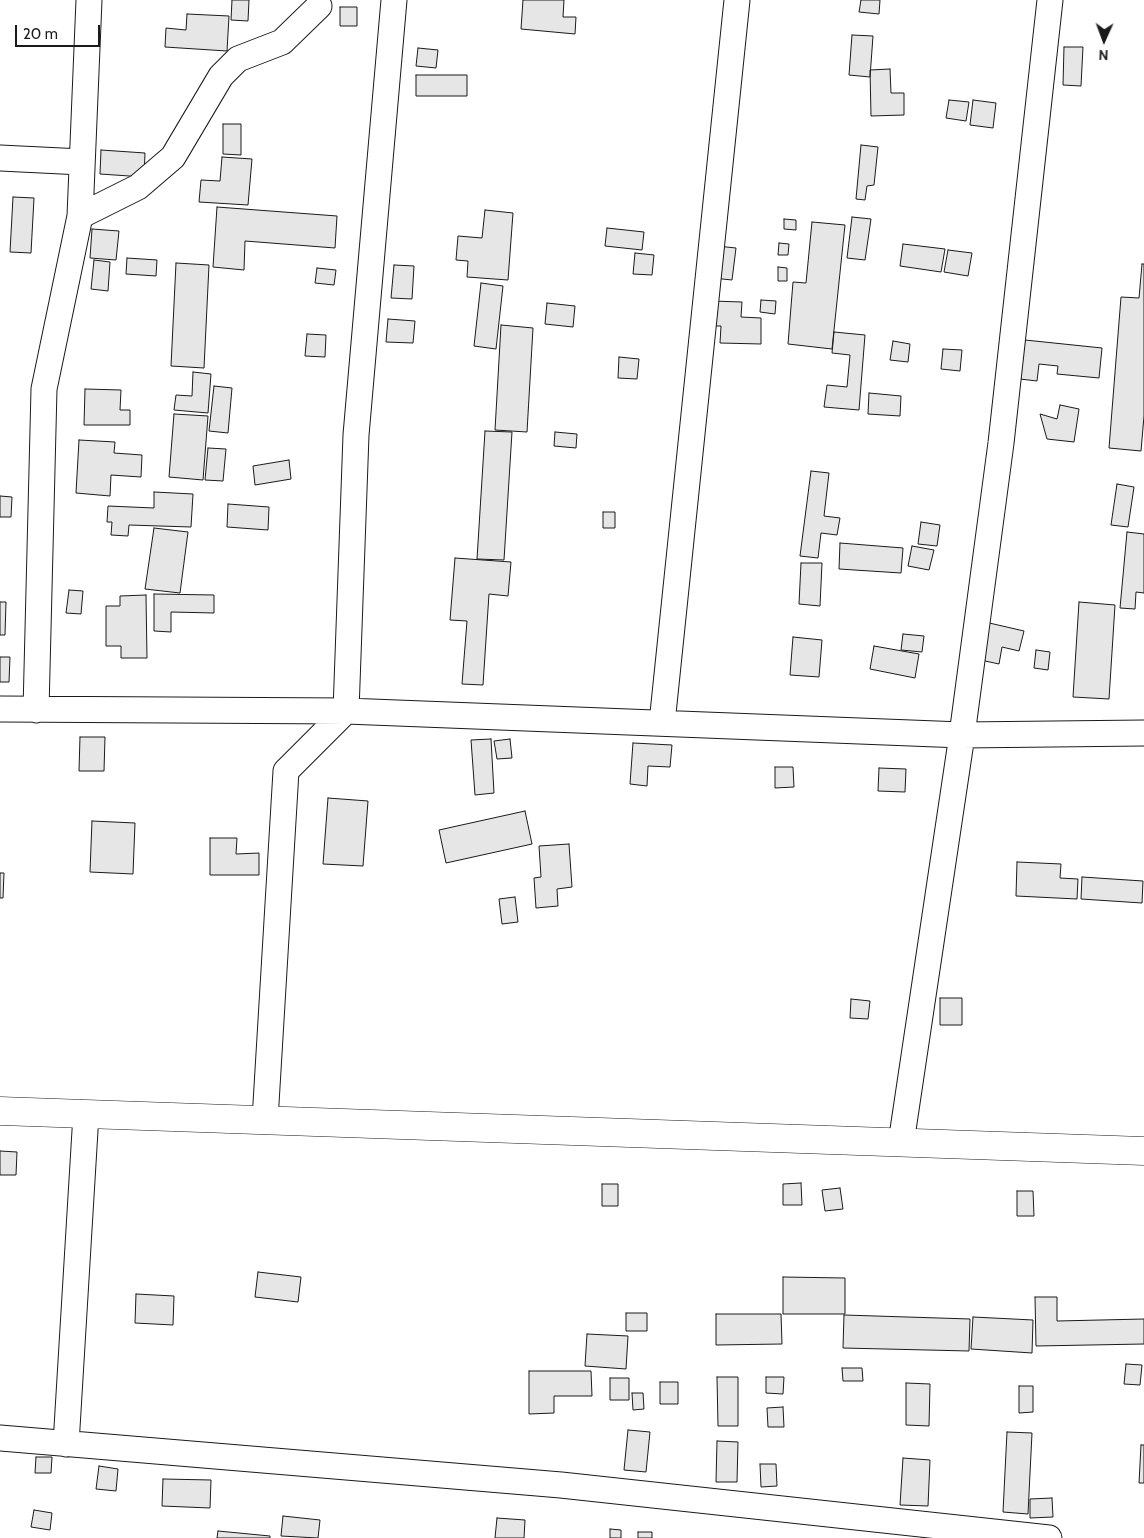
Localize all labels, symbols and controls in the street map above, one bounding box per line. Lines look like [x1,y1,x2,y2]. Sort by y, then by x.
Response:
scale bar [18,15,102,47]
north arrow [1079,15,1129,65]
text: 20 m [23,25,58,43]
text: N [1098,46,1109,64]

